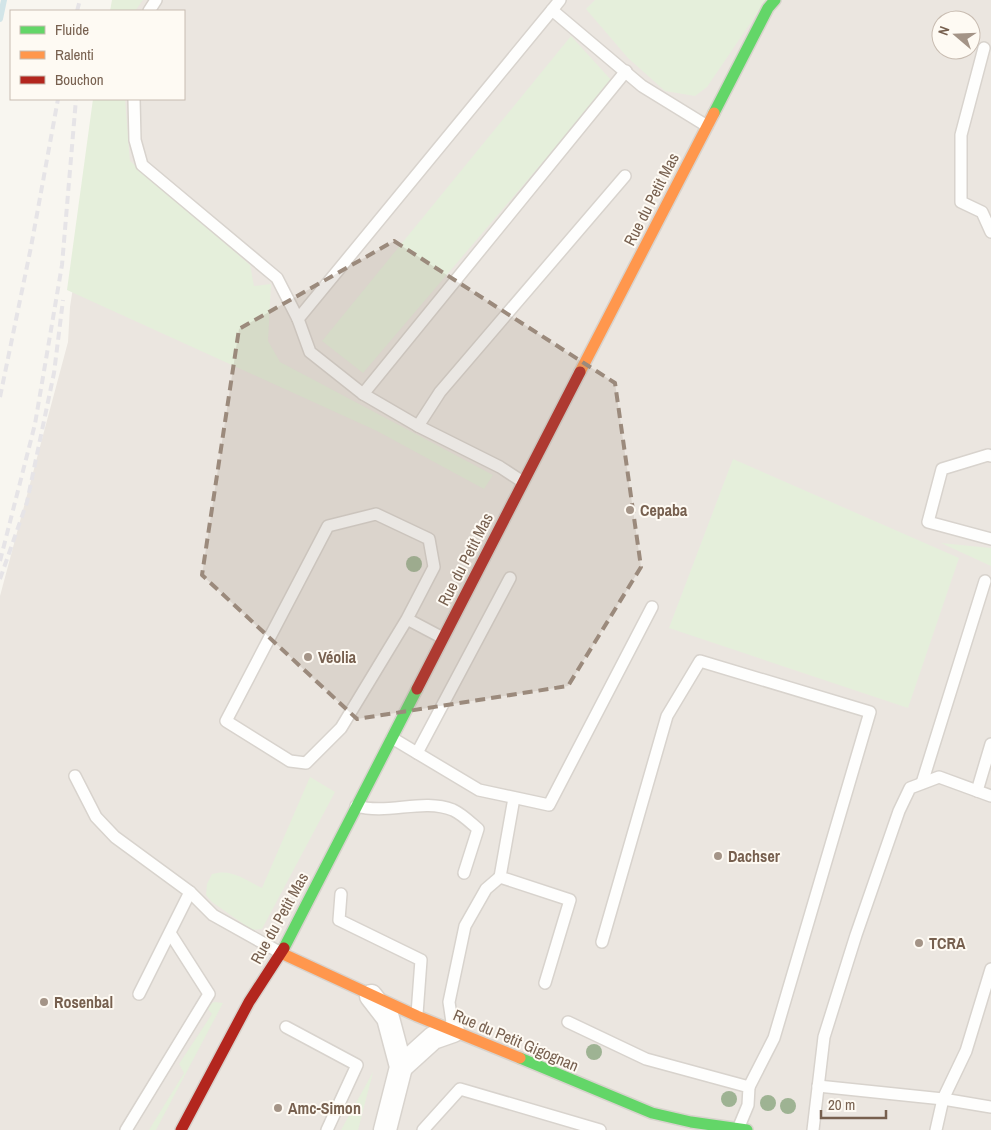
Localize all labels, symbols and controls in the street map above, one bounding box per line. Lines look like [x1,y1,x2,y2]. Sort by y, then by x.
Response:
legend [10,10,185,100]
north arrow [931,10,981,60]
text: Fluide [55,19,89,40]
text: N [934,24,954,38]
text: Ralenti [55,44,94,65]
text: Bouchon [55,69,104,90]
street label: Rue du Petit Mas [618,149,684,249]
place label: Cepaba [640,499,688,521]
marker: Cepaba [624,504,636,516]
street label: Rue du Petit Mas [432,509,498,609]
place label: Véolia [318,646,357,668]
marker: Véolia [302,651,314,663]
place label: Dachser [728,845,781,867]
marker: Dachser [712,850,724,862]
street label: Rue du Petit Mas [245,868,313,968]
place label: TCRA [929,932,966,954]
marker: TCRA [913,937,925,949]
place label: Rosenbal [54,991,113,1013]
marker: Rosenbal [38,996,50,1008]
street label: Rue du Petit Gigognan [450,1004,582,1076]
scale bar [821,1088,886,1120]
text: 20 m [828,1094,855,1115]
place label: Amc-Simon [288,1097,361,1119]
marker: Amc-Simon [272,1102,284,1114]

